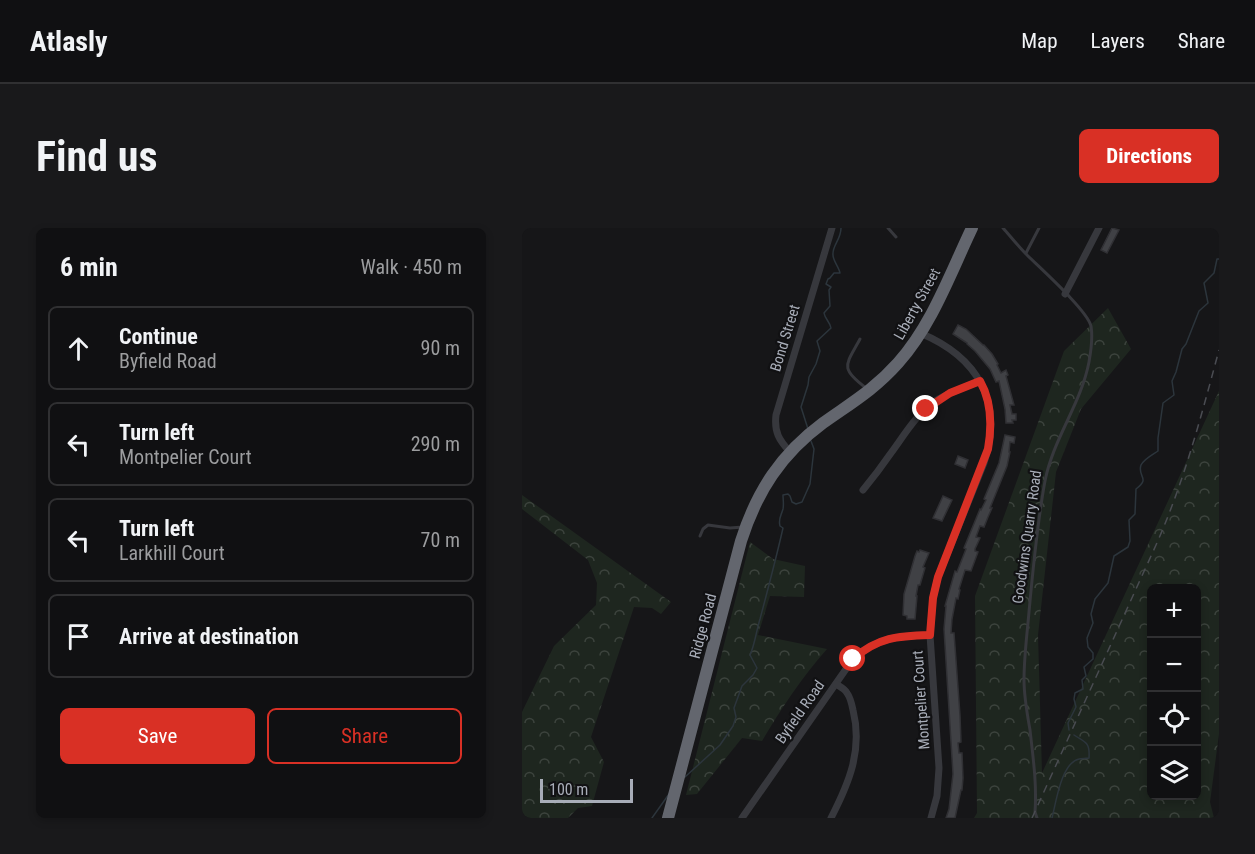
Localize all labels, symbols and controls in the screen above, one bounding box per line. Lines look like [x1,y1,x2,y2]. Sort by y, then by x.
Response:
text: Atlasly [30,25,108,58]
text: Map [1021,29,1058,53]
text: Layers [1091,29,1145,53]
text: Share [1178,29,1225,53]
button: Directions [1079,129,1219,183]
text: Find us [36,132,157,181]
text: 6 min [60,252,118,282]
text: Walk · 450 m [361,255,462,279]
street label: Liberty Street [890,265,944,343]
street label: Bond Street [766,302,804,374]
text: Continue [119,324,198,349]
icon: ahead [62,332,95,365]
text: 90 m [421,336,460,360]
text: Byfield Road [119,349,217,373]
route end [912,395,938,421]
text: Turn left [119,420,194,445]
icon: left [62,428,95,461]
text: 290 m [411,432,460,456]
text: Montpelier Court [119,445,252,469]
street label: Goodwins Quarry Road [1009,469,1045,605]
text: Turn left [119,516,194,541]
icon: left [62,524,95,557]
text: 70 m [421,528,460,552]
text: Larkhill Court [119,541,225,565]
map controls [1147,584,1201,800]
button: + [1147,584,1201,638]
street label: Ridge Road [686,591,720,661]
icon: arrive [62,620,95,653]
text: Arrive at destination [119,624,299,649]
button: − [1147,638,1201,692]
route start [839,645,865,671]
street label: Montpelier Court [909,650,933,750]
street label: Byfield Road [772,677,828,747]
button: locate [1147,692,1201,746]
button: Save [60,708,255,764]
button: Share [267,708,462,764]
button: layers [1147,746,1201,800]
scale bar [540,776,633,804]
text: 100 m [549,780,588,799]

